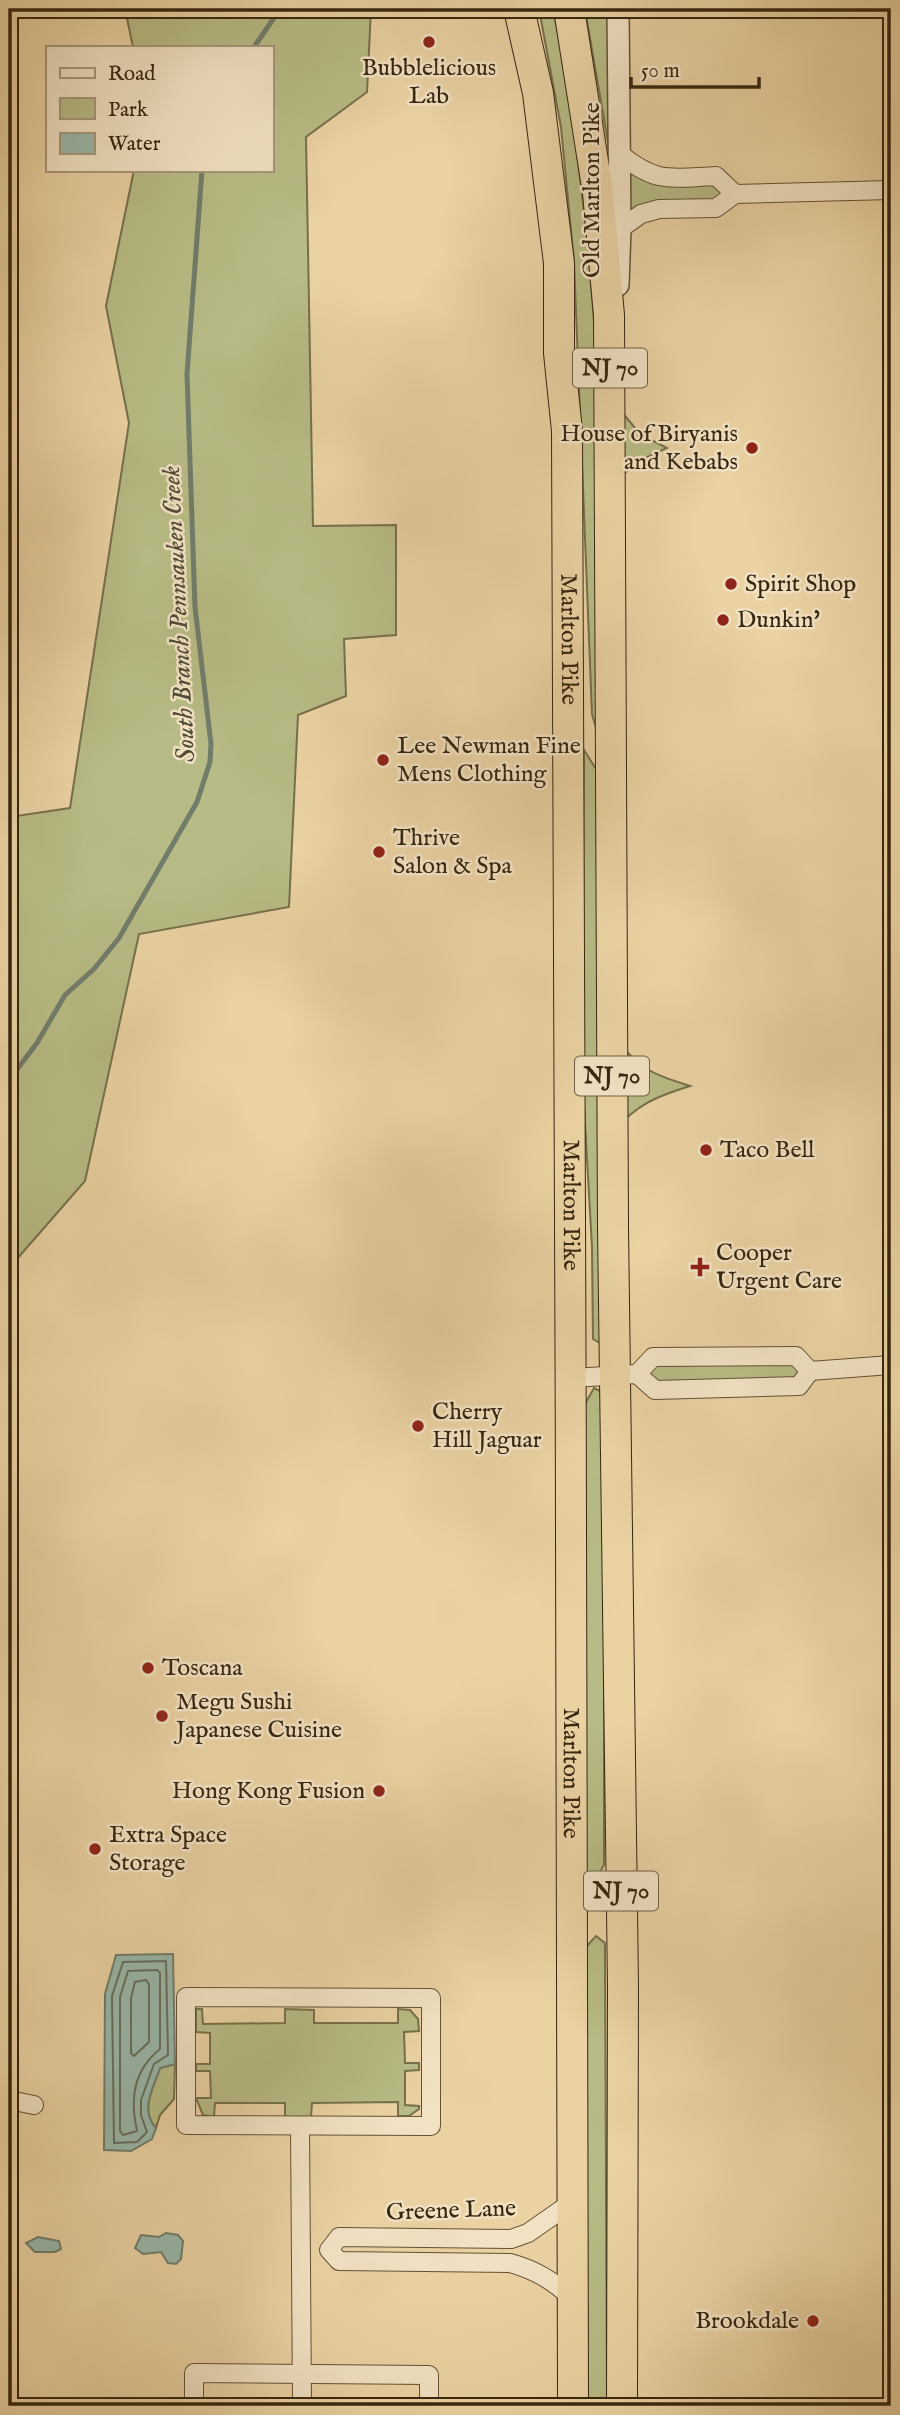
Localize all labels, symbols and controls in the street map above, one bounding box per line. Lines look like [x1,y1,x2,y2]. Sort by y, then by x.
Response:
marker: Bubblelicious Lab [421,34,437,50]
legend [46,46,273,172]
scale bar [631,46,758,90]
place label: Bubblelicious Lab [362,53,496,112]
text: 50 m [641,58,680,85]
text: Road [108,61,156,88]
text: Park [108,97,149,124]
street label: Old Marlton Pike [577,102,608,278]
text: Water [108,131,161,158]
road number: NJ 70 [573,348,647,388]
place label: House of Biryanis and Kebabs [560,419,738,478]
marker: House of Biryanis and Kebabs [744,440,760,456]
water label: South Branch Pennsauken Creek [155,464,203,763]
place label: Spirit Shop [745,569,856,600]
street label: Marlton Pike [553,573,585,705]
marker: Spirit Shop [723,576,739,592]
place label: Dunkin' [737,605,820,636]
marker: Dunkin' [715,612,731,628]
place label: Lee Newman Fine Mens Clothing [397,731,581,790]
marker: Lee Newman Fine Mens Clothing [375,752,391,768]
place label: Thrive Salon & Spa [393,823,513,882]
marker: Thrive Salon & Spa [371,844,387,860]
road number: NJ 70 [575,1056,649,1096]
place label: Taco Bell [720,1135,815,1166]
street label: Marlton Pike [555,1139,586,1271]
marker: Taco Bell [698,1142,714,1158]
place label: Cooper Urgent Care [716,1238,842,1297]
marker: Cooper Urgent Care [690,1257,710,1277]
place label: Cherry Hill Jaguar [432,1397,542,1456]
marker: Cherry Hill Jaguar [410,1418,426,1434]
place label: Toscana [162,1653,243,1684]
marker: Toscana [140,1660,156,1676]
place label: Megu Sushi Japanese Cuisine [173,1687,342,1746]
street label: Marlton Pike [555,1707,586,1839]
marker: Megu Sushi Japanese Cuisine [154,1708,170,1724]
place label: Hong Kong Fusion [172,1776,365,1807]
marker: Hong Kong Fusion [371,1783,387,1799]
place label: Extra Space Storage [109,1820,227,1879]
marker: Extra Space Storage [87,1841,103,1857]
road number: NJ 70 [584,1872,658,1910]
street label: Greene Lane [385,2193,517,2229]
place label: Brookdale [695,2306,799,2337]
marker: Brookdale [805,2313,821,2329]

